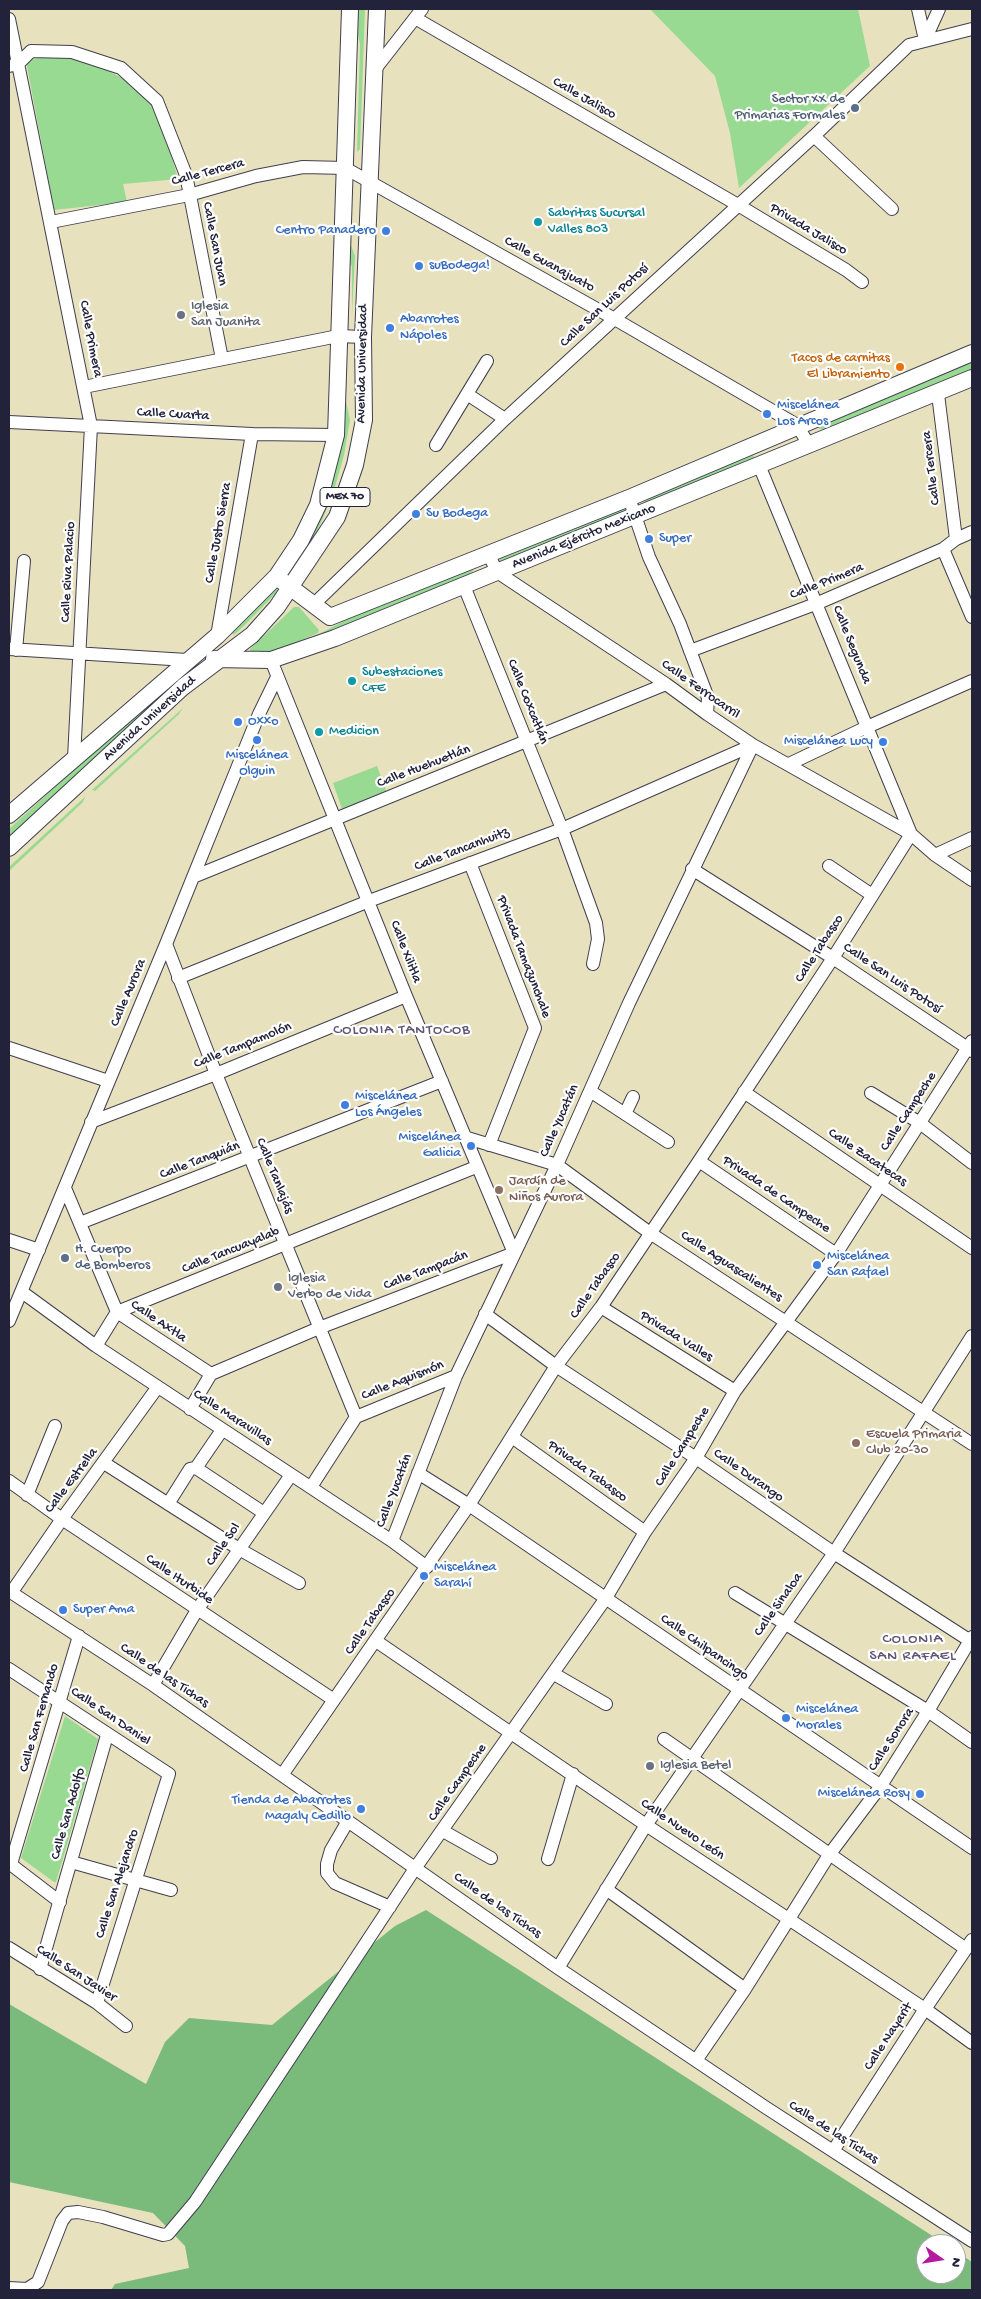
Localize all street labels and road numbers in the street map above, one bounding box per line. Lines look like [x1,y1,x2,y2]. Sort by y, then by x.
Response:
street label: Calle Jalisco [549,74,619,124]
street label: Calle Tercera [170,155,246,191]
street label: Privada Jalisco [766,200,850,260]
street label: Calle San Juan [198,201,230,287]
street label: Calle Guanajuato [501,233,597,297]
street label: Calle San Luis Potosí [557,260,653,352]
street label: Calle Primera [74,299,106,379]
street label: Avenida Universidad [354,304,372,424]
street label: Calle Cuarta [136,405,210,425]
street label: Calle Tercera [919,430,945,506]
street label: Calle Justo Sierra [202,481,236,585]
road number: MEX 70 [320,488,370,507]
street label: Avenida Ejército Mexicano [510,500,658,574]
street label: Calle Riva Palacio [58,521,80,623]
street label: Calle Primera [788,560,866,604]
street label: Calle Segunda [828,603,874,687]
street label: Calle Coxcatlán [502,657,552,747]
street label: Calle Ferrocarril [657,657,743,723]
street label: Avenida Universidad [100,673,200,765]
street label: Calle Huehuetlán [375,742,473,792]
street label: Calle Tancanhuitz [412,824,512,876]
street label: Privada Tamazunchale [492,894,554,1020]
street label: Calle Tabasco [792,912,848,986]
street label: Calle Xilitla [385,919,425,985]
street label: Calle San Luis Potosí [839,940,945,1018]
street label: Calle Aurora [107,957,151,1029]
street label: Calle Tampamolón [192,1019,294,1073]
street label: Calle Campeche [877,1069,941,1155]
street label: Calle Yucatán [537,1082,583,1160]
street label: Calle Zacatecas [824,1125,910,1191]
street label: Calle Tanlajás [251,1136,297,1216]
street label: Calle Tanquián [158,1138,242,1184]
street label: Privada de Campeche [719,1153,833,1237]
street label: Calle Tancuayalab [180,1224,282,1278]
street label: Calle Aguascalientes [677,1228,785,1306]
street label: Calle Tampacán [381,1247,471,1295]
street label: Calle Tabasco [567,1249,625,1323]
street label: Calle Axtla [127,1297,189,1347]
street label: Privada Valles [636,1308,716,1366]
street label: Calle Aquismón [359,1357,447,1405]
street label: Calle Maravillas [189,1386,275,1450]
street label: Calle Campeche [652,1404,714,1490]
street label: Privada Tabasco [544,1437,630,1507]
street label: Calle Estrella [42,1445,102,1517]
street label: Calle Durango [709,1445,787,1507]
street label: Calle Yucatán [373,1452,417,1530]
street label: Calle Sol [203,1520,245,1570]
street label: Calle Iturbide [142,1551,216,1609]
street label: Calle Sinaloa [751,1570,807,1640]
street label: Calle Tabasco [342,1585,400,1659]
street label: Calle Chilpancingo [656,1611,752,1685]
street label: Calle de las Tichas [116,1640,212,1712]
street label: Calle San Fernando [16,1662,64,1774]
street label: Calle San Daniel [67,1684,153,1750]
street label: Calle Sonora [865,1705,919,1775]
street label: Calle Campeche [425,1741,491,1825]
street label: Calle San Adolfo [48,1766,90,1862]
street label: Calle Nuevo León [637,1796,727,1864]
street label: Calle San Alejandro [92,1827,144,1941]
street label: Calle de las Tichas [450,1869,544,1943]
street label: Calle San Javier [32,1942,120,2006]
street label: Calle Nayarit [861,2000,917,2074]
street label: Calle de las Tichas [785,2098,881,2168]

